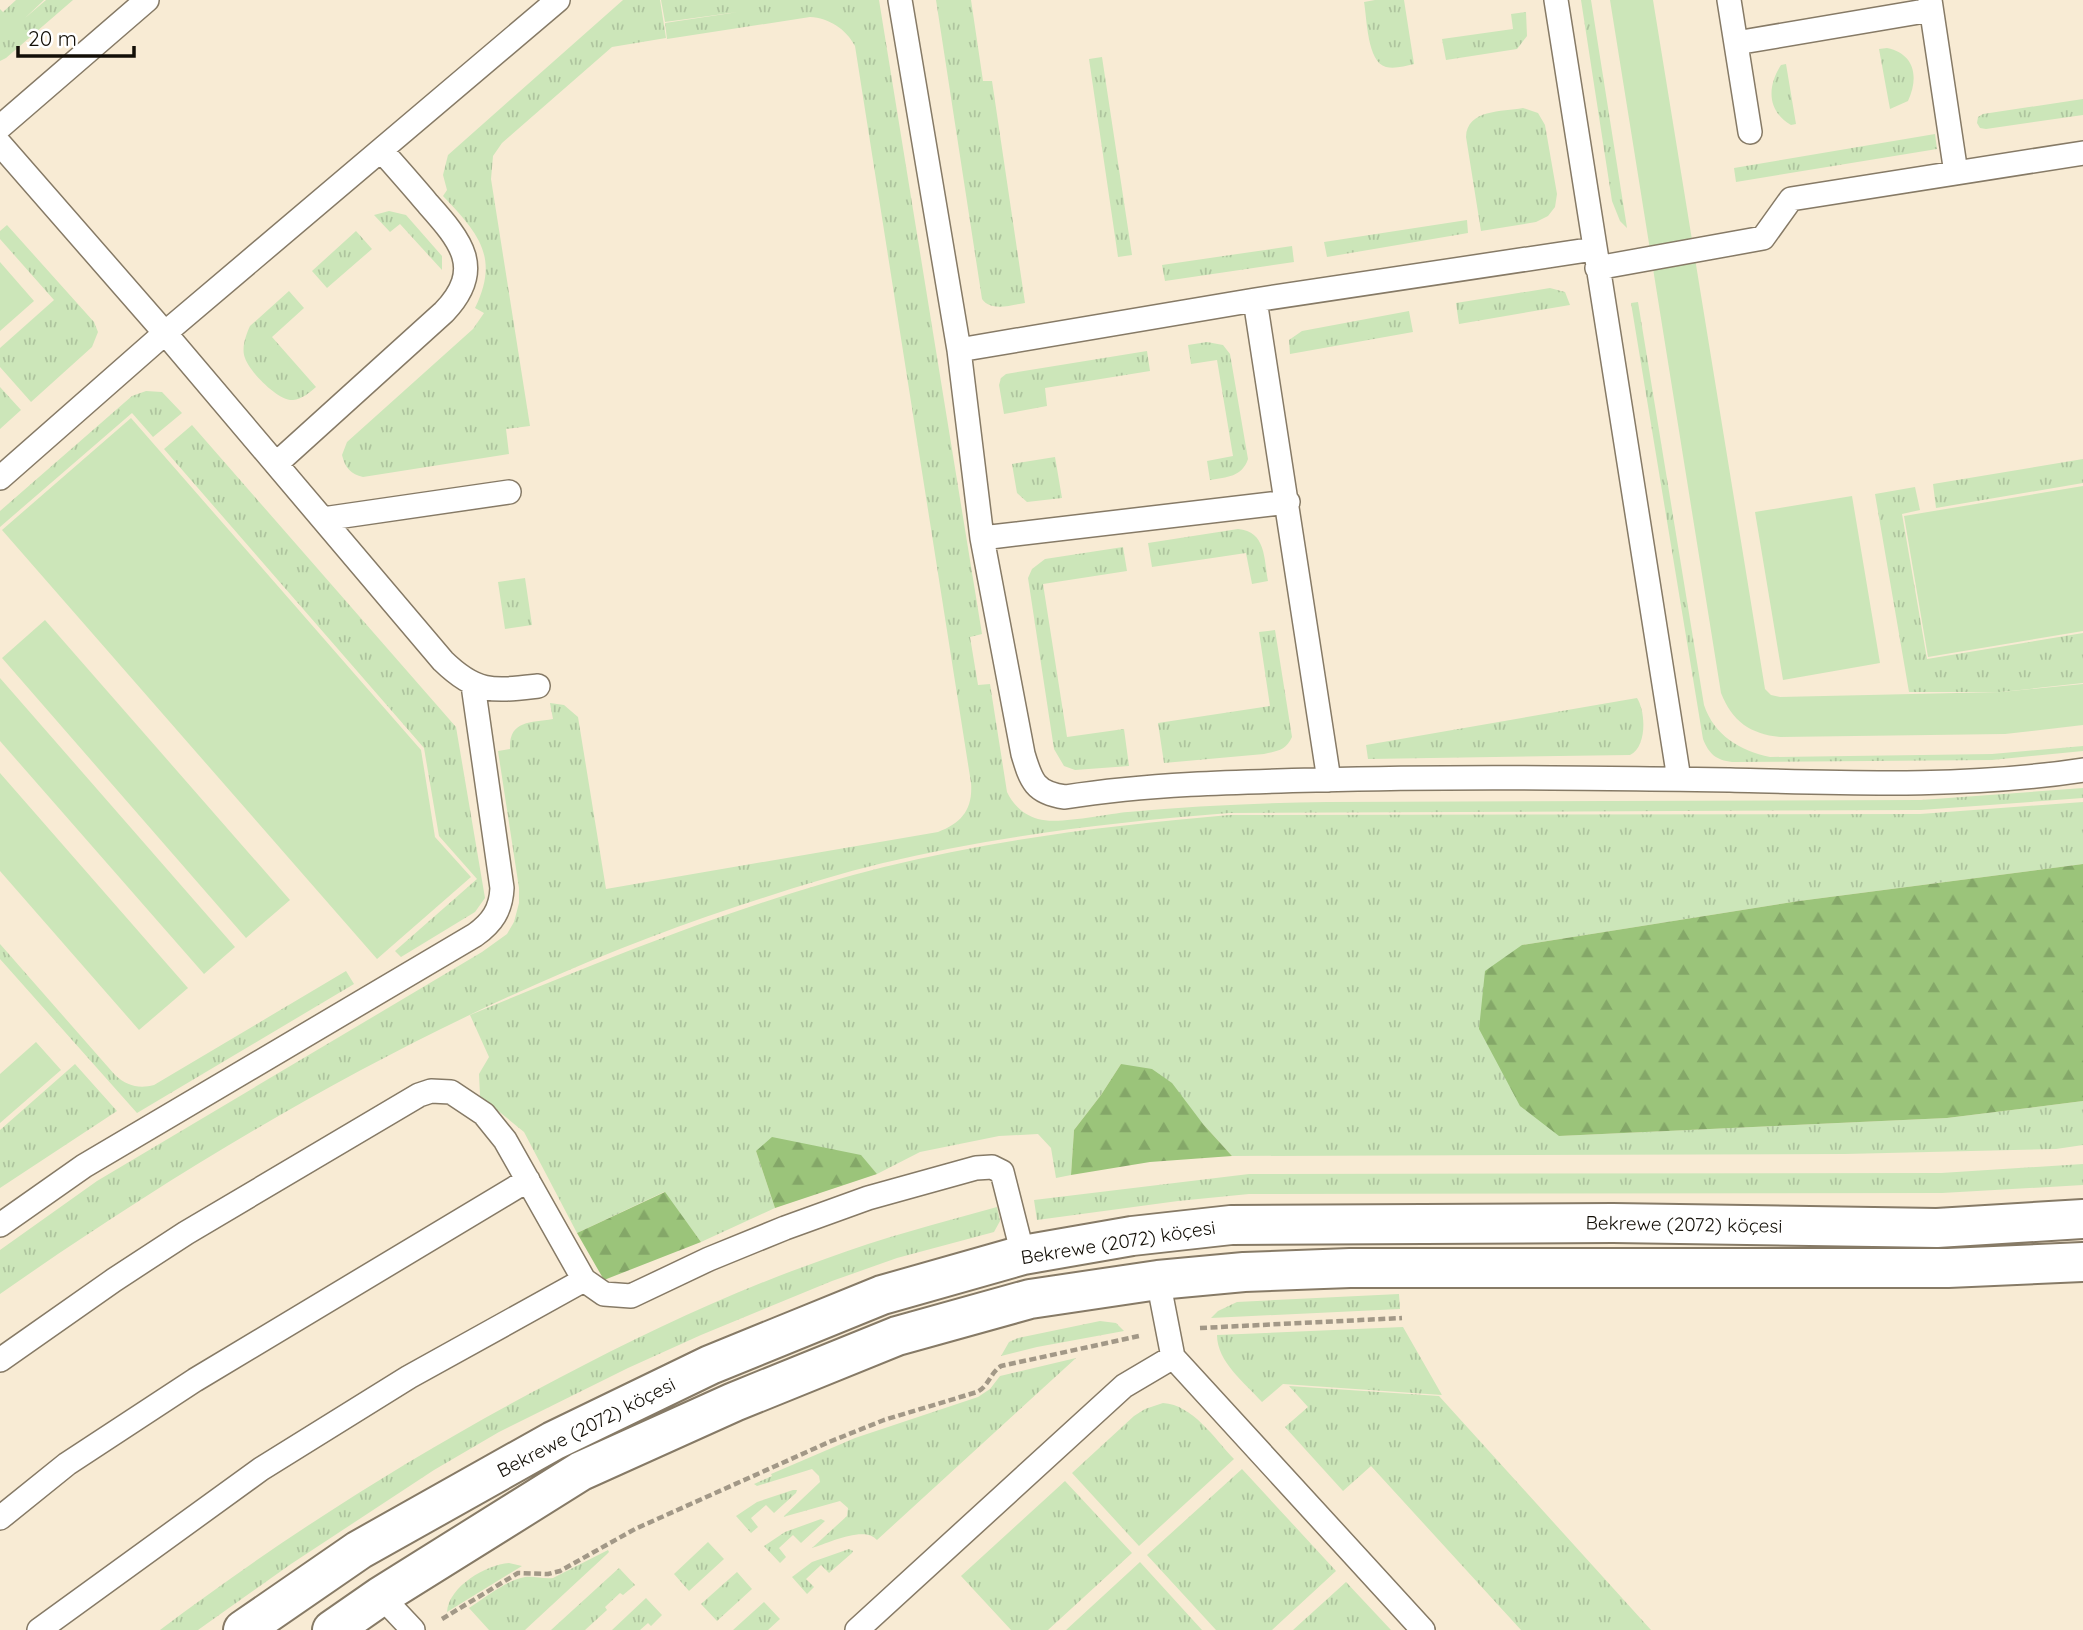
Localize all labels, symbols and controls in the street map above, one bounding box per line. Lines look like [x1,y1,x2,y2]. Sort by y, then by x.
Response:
scale bar [18,14,133,58]
text: 20 m [28,25,77,51]
street label: Bekrewe (2072) köçesi [1585,1210,1783,1238]
street label: Bekrewe (2072) köçesi [1019,1215,1217,1269]
street label: Bekrewe (2072) köçesi [493,1372,679,1482]

